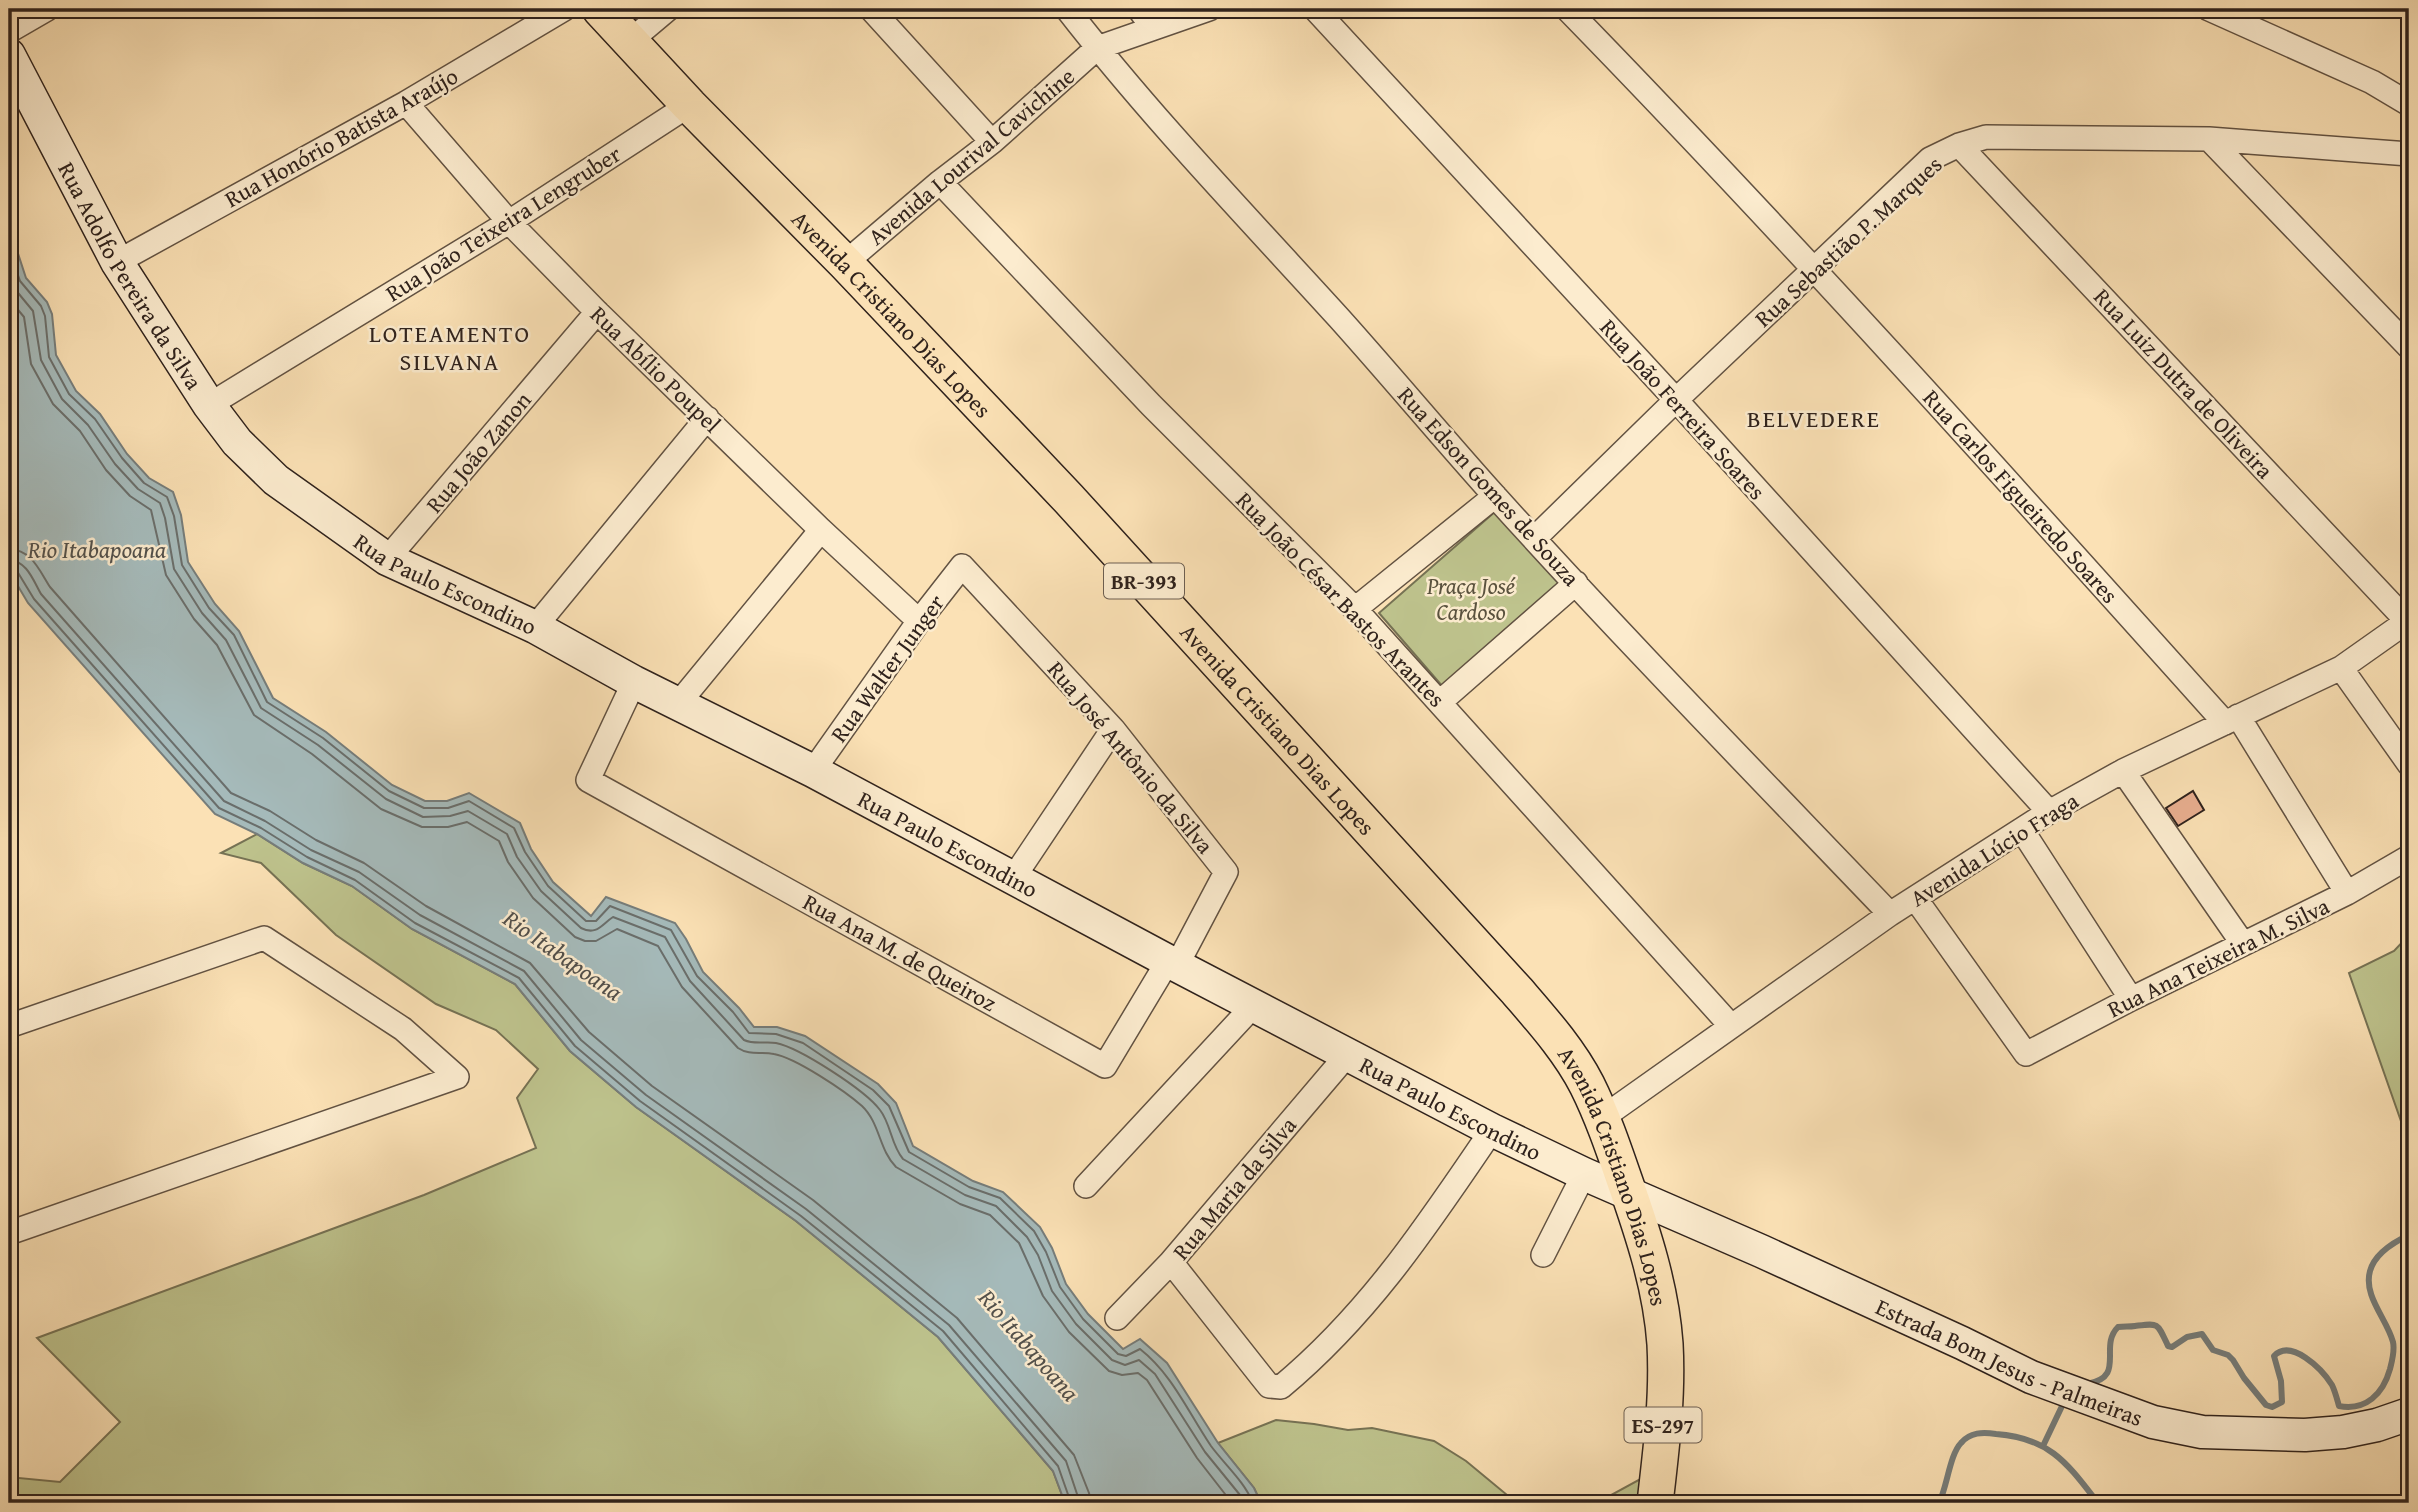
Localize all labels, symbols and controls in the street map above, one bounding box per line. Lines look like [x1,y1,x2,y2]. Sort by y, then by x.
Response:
street label: Rua Honório Batista Araújo [218,59,464,215]
street label: Avenida Lourival Cavichine [861,60,1081,252]
street label: Rua João Teixeira Lengruber [379,137,627,309]
street label: Rua Sebastião P. Marques [1747,148,1949,334]
street label: Rua Adolfo Pereira da Silva [51,156,211,396]
street label: Avenida Cristiano Dias Lopes [785,202,999,424]
street label: Rua Luiz Dutra de Oliveira [2087,280,2281,486]
street label: Rua Abílio Poupel [583,298,729,440]
street label: Rua João Ferreira Soares [1593,311,1773,507]
district label: LOTEAMENTO SILVANA [369,316,531,379]
street label: Rua Edson Gomes de Souza [1390,379,1588,593]
street label: Rua Carlos Figueiredo Soares [1916,382,2126,610]
street label: Rua João Zanon [418,384,539,520]
district label: BELVEDERE [1747,401,1881,436]
street label: Rua João César Bastos Arantes [1229,484,1453,714]
street label: Rua Paulo Escondino [348,524,542,642]
water label: Rio Itabapoana [27,532,166,567]
road number: BR-393 [1104,564,1184,598]
park label: Praça José Cardoso [1426,569,1516,628]
street label: Rua Walter Junger [822,587,952,749]
street label: Avenida Cristiano Dias Lopes [1173,616,1383,842]
street label: Rua José Antônio da Silva [1040,653,1222,861]
street label: Rua Paulo Escondino [852,782,1044,905]
street label: Avenida Lúcio Fraga [1903,784,2085,914]
street label: Rua Ana M. de Queiroz [797,885,1003,1019]
street label: Rua Ana Teixeira M. Silva [2102,889,2335,1025]
water label: Rio Itabapoana [495,900,630,1009]
street label: Avenida Cristiano Dias Lopes [1551,1039,1676,1308]
street label: Rua Paulo Escondino [1354,1048,1547,1168]
street label: Rua Maria da Silva [1164,1109,1304,1267]
water label: Rio Itabapoana [970,1281,1088,1409]
street label: Estrada Bom Jesus - Palmeiras [1871,1289,2148,1433]
road number: ES-297 [1624,1408,1702,1442]

